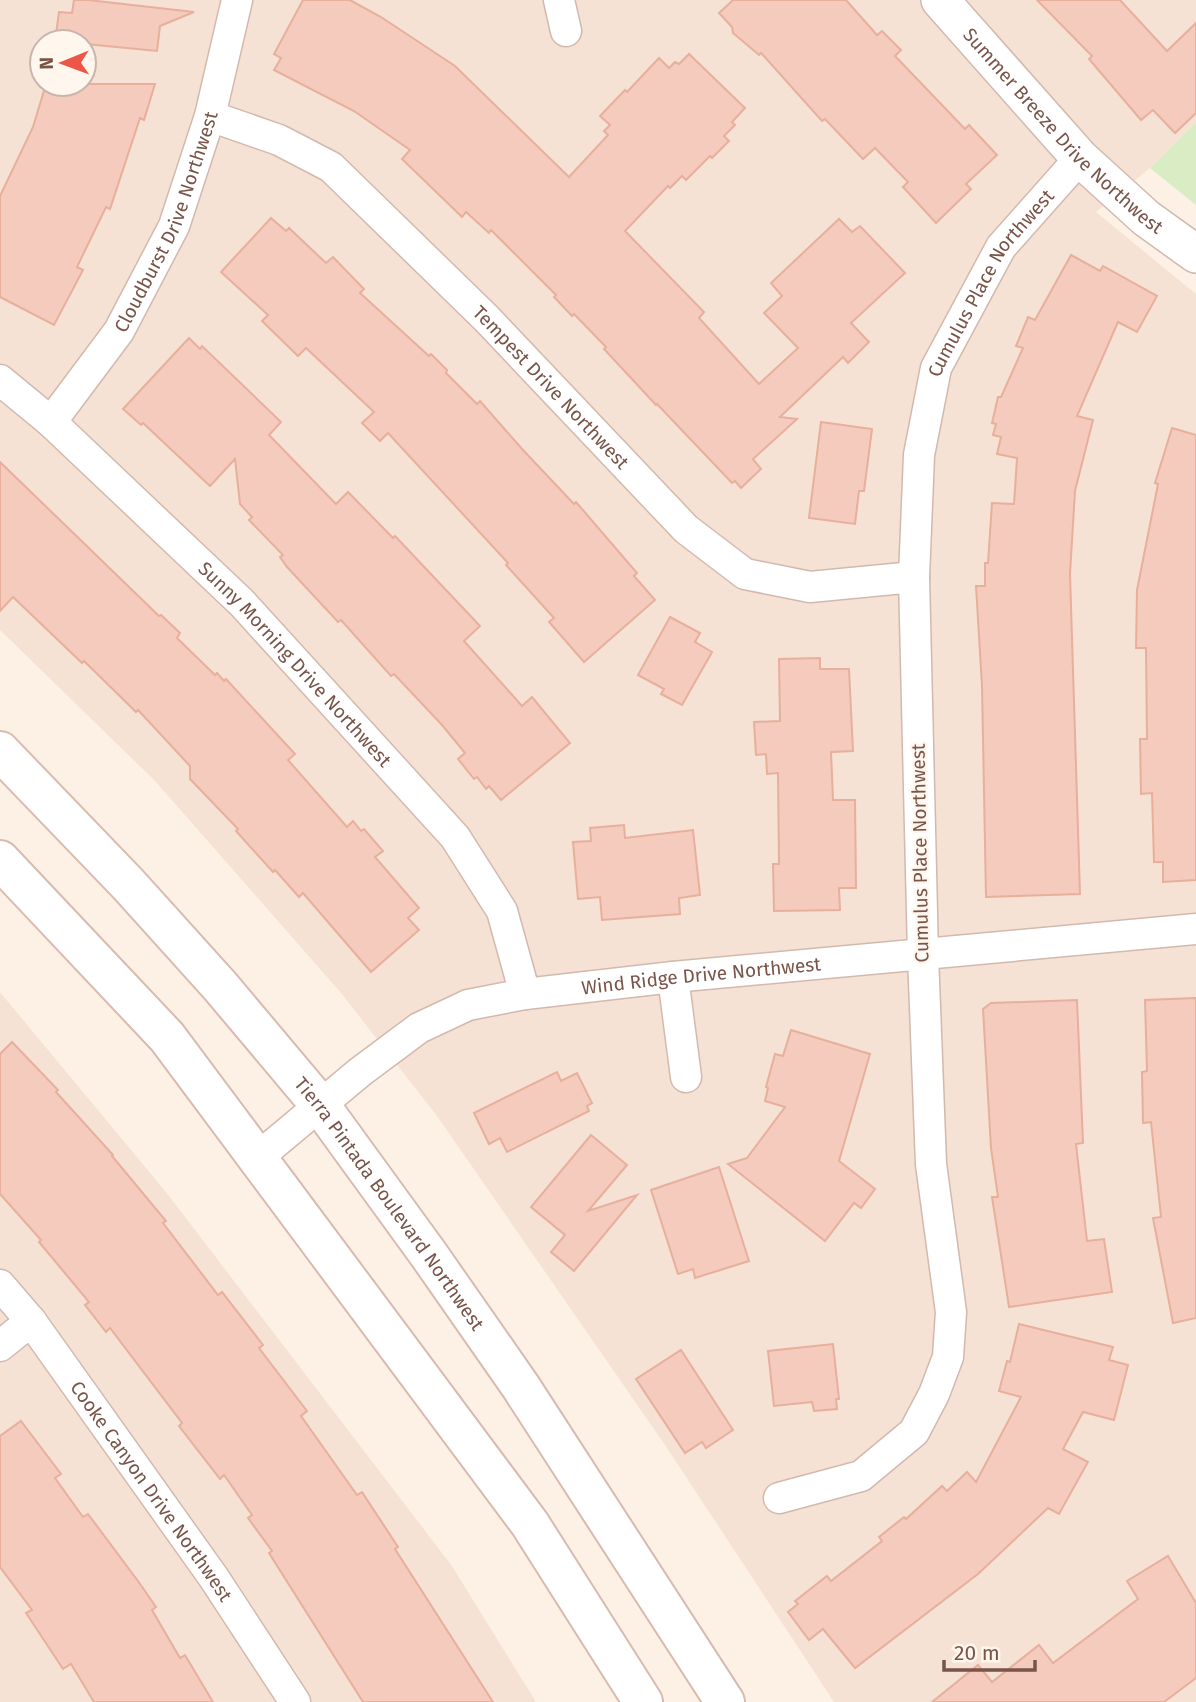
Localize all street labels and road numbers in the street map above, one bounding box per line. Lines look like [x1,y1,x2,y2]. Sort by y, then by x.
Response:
street label: Summer Breeze Drive Northwest [959,23,1168,238]
street label: Cloudburst Drive Northwest [109,109,222,336]
street label: Cumulus Place Northwest [923,184,1059,378]
street label: Tempest Drive Northwest [468,300,634,474]
street label: Sunny Morning Drive Northwest [194,556,397,771]
street label: Cumulus Place Northwest [907,743,933,963]
street label: Wind Ridge Drive Northwest [580,952,822,999]
street label: Tierra Pintada Boulevard Northwest [290,1072,489,1335]
street label: Cooke Canyon Drive Northwest [66,1376,238,1606]

